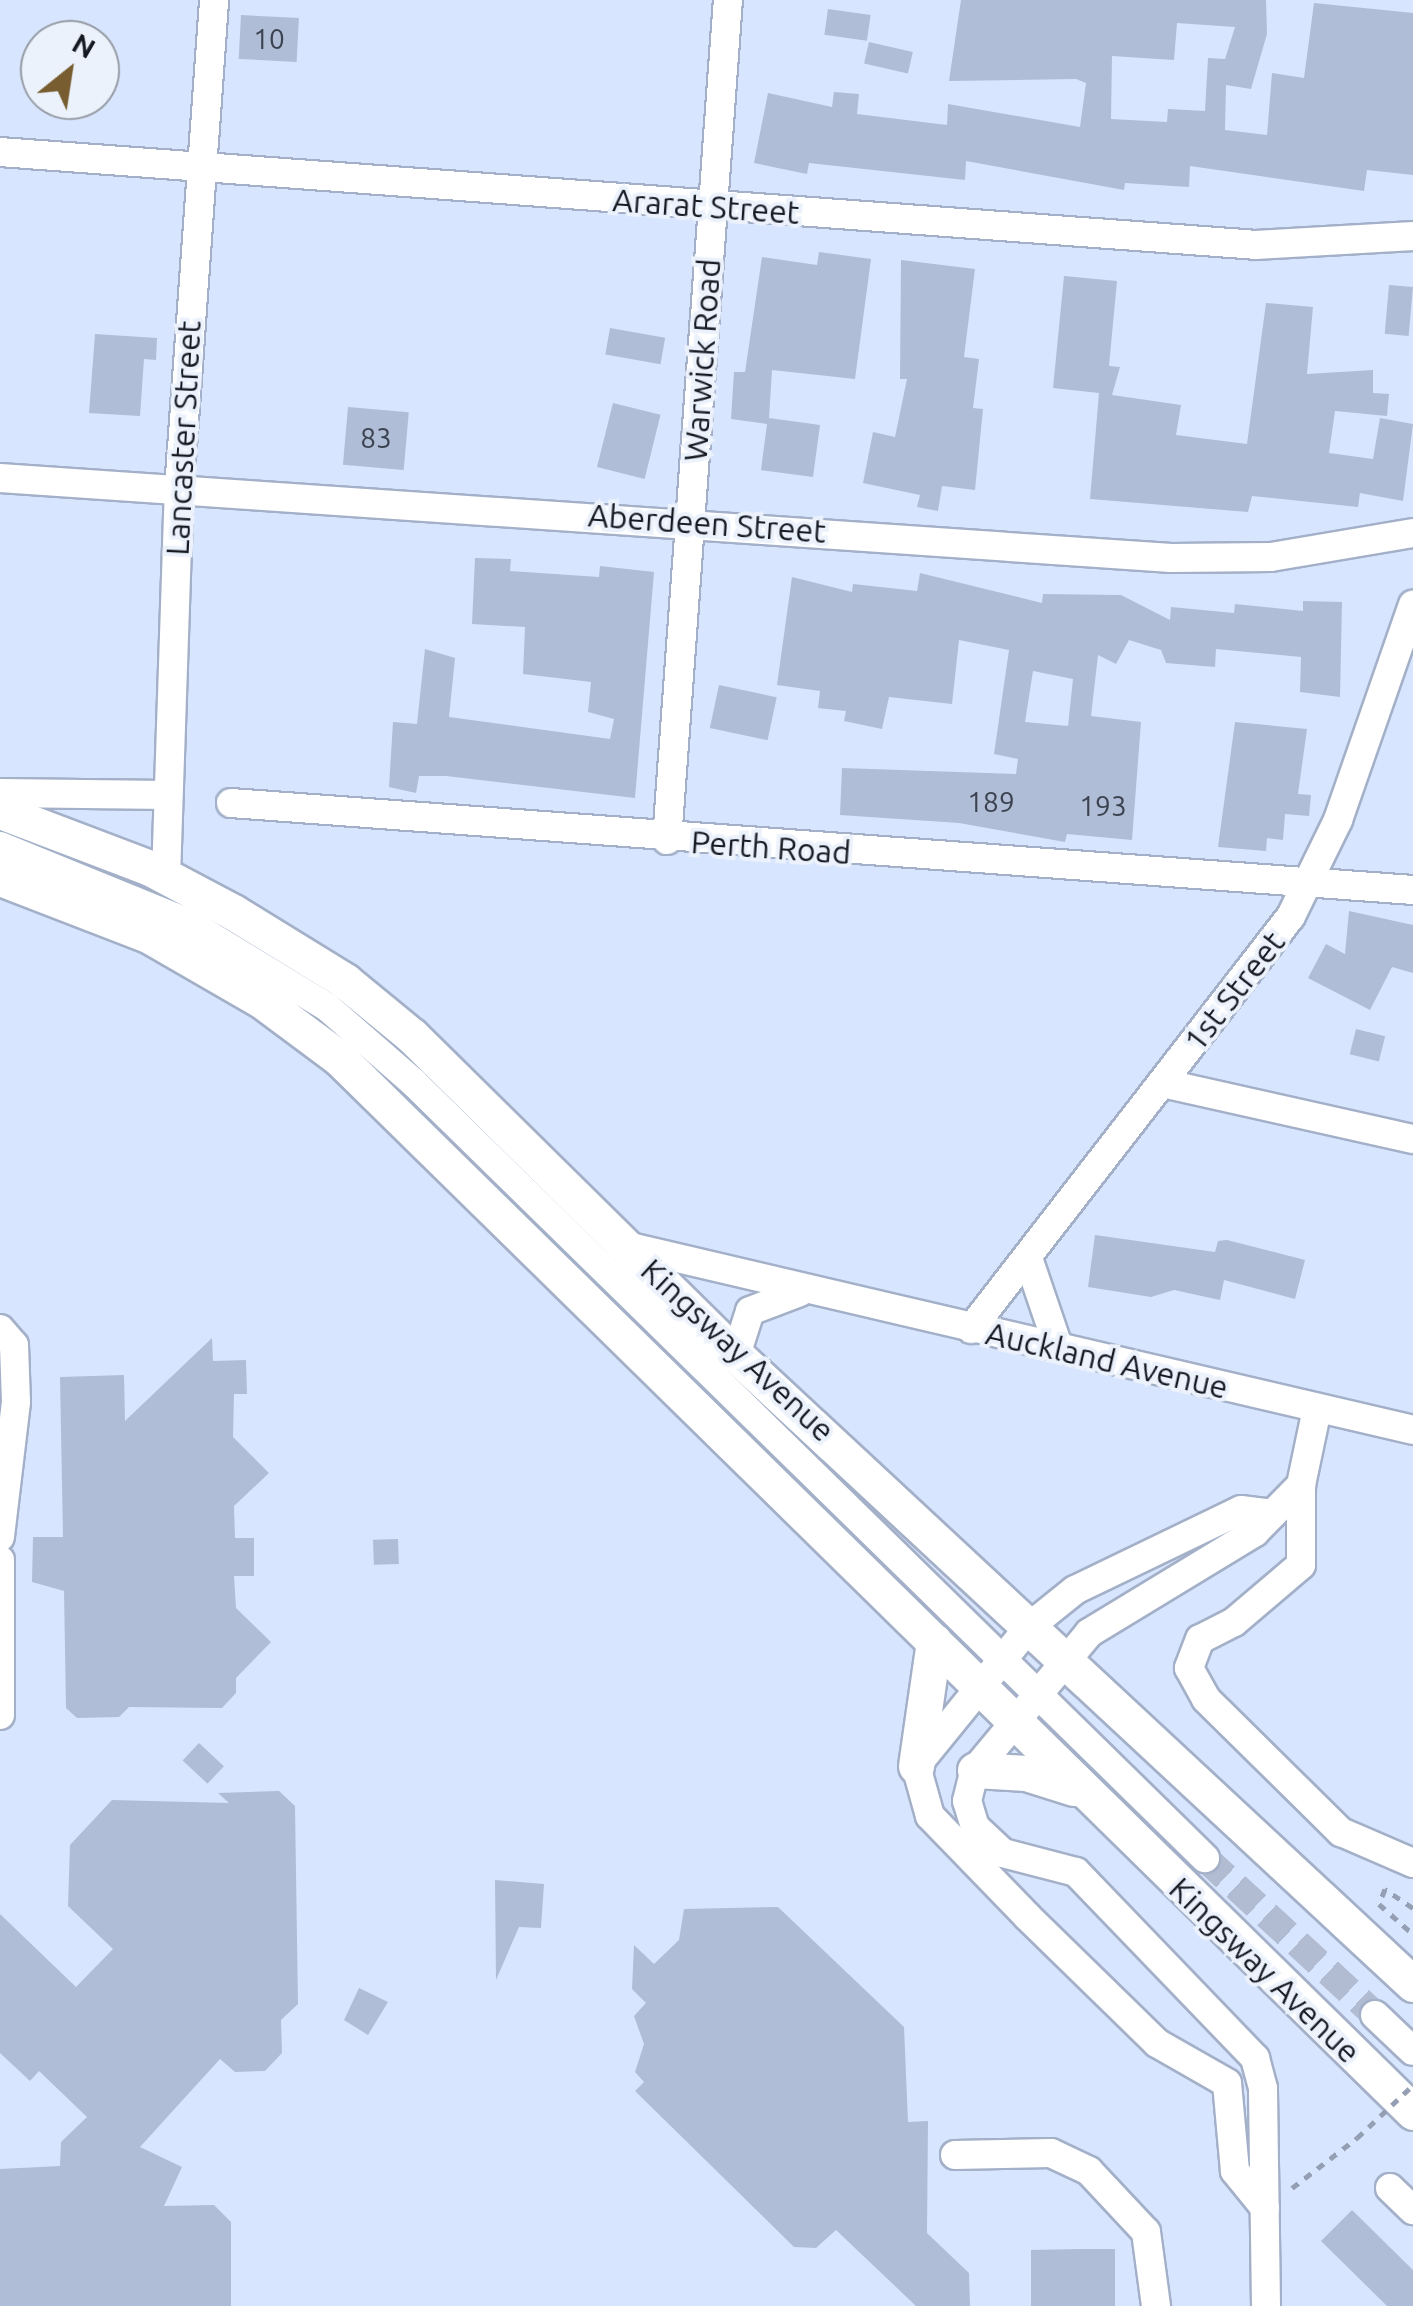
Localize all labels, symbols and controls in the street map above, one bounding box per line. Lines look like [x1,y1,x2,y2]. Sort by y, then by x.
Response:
north arrow [20,20,120,120]
house number: 10 [253,22,285,56]
text: N [67,27,101,64]
street label: Ararat Street [611,180,801,232]
street label: Warwick Road [676,257,728,463]
street label: Lancaster Street [158,320,208,556]
house number: 83 [360,421,392,455]
street label: Aberdeen Street [587,496,827,550]
house number: 189 [967,785,1015,819]
house number: 193 [1079,789,1127,823]
street label: Perth Road [690,822,852,872]
street label: 1st Street [1175,924,1293,1058]
street label: Kingsway Avenue [633,1251,843,1449]
street label: Auckland Avenue [982,1313,1232,1407]
street label: Kingsway Avenue [1162,1869,1368,2071]

